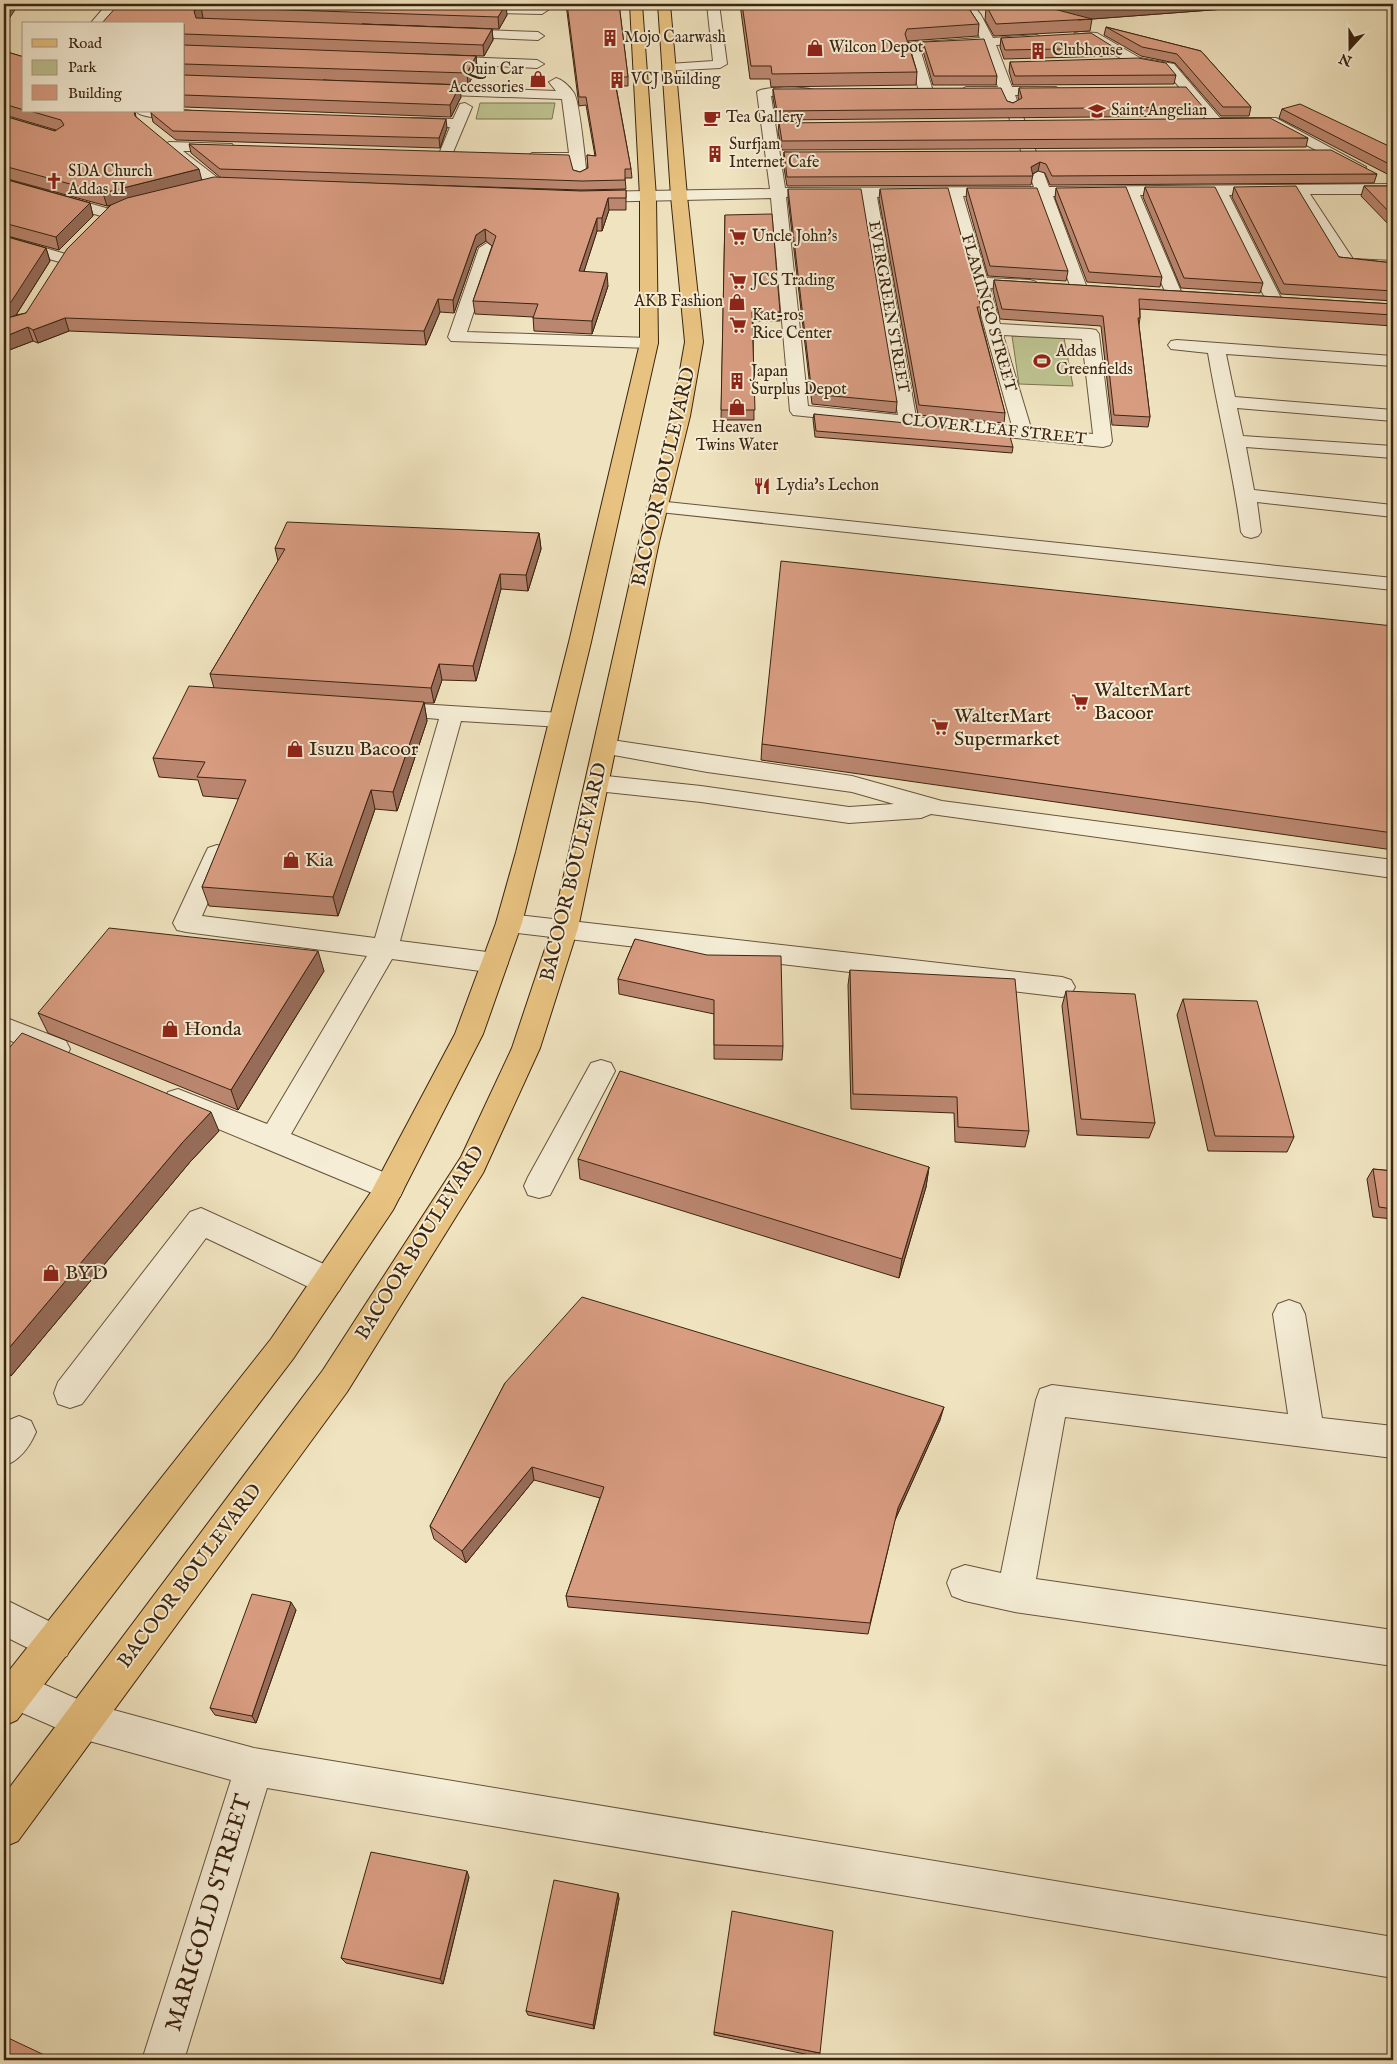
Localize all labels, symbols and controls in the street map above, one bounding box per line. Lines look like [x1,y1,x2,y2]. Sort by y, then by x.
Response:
legend [22,22,185,112]
north arrow [1324,22,1374,72]
building icon: Mojo Caarwash [600,28,620,48]
place label: Mojo Caarwash [624,28,727,48]
text: Road [68,34,103,53]
shop icon: Wilcon Depot [805,38,825,58]
place label: Wilcon Depot [829,38,924,58]
building icon: Clubhouse [1028,41,1048,61]
place label: Clubhouse [1052,41,1123,61]
text: N [1337,49,1356,70]
text: Park [68,58,98,77]
place label: Quin Car Accessories [448,60,524,98]
shop icon: Quin Car Accessories [528,69,548,89]
building icon: VCJ Building [607,70,627,90]
place label: VCJ Building [630,70,721,90]
text: Building [68,84,123,103]
school or university icon: Saint Angelian [1087,101,1107,121]
place label: Saint Angelian [1111,101,1208,121]
cafe icon: Tea Gallery [702,108,722,128]
place label: Tea Gallery [726,108,804,128]
place label: Surfjam Internet Cafe [729,135,819,173]
building icon: Surfjam Internet Cafe [705,144,725,164]
place label: SDA Church Addas II [67,162,153,200]
church icon: SDA Church Addas II [44,171,64,191]
street label: EVERGREEN STREET [863,219,913,395]
supermarket icon: Uncle John's [728,227,748,247]
place label: Uncle John's [752,227,838,247]
street label: FLAMINGO STREET [956,232,1020,394]
supermarket icon: JCS Trading [728,271,748,291]
place label: JCS Trading [750,271,835,291]
place label: AKB Fashion [633,292,723,312]
shop icon: AKB Fashion [727,292,747,312]
place label: Kat-ros Rice Center [752,306,832,344]
supermarket icon: Kat-ros Rice Center [728,315,748,335]
place label: Addas Greenfields [1055,342,1133,380]
sports icon: Addas Greenfields [1032,351,1052,371]
place label: Japan Surplus Depot [749,362,847,400]
street label: BACOOR BOULEVARD [627,365,701,589]
building icon: Japan Surplus Depot [727,371,747,391]
shop icon: Heaven Twins Water [727,397,747,417]
street label: CLOVER LEAF STREET [901,410,1088,450]
place label: Heaven Twins Water [696,418,778,456]
restaurant icon: Lydia's Lechon [752,476,772,496]
place label: Lydia's Lechon [776,476,879,496]
place label: WalterMart Bacoor [1094,678,1191,726]
supermarket icon: WalterMart Bacoor [1070,692,1090,712]
place label: WalterMart Supermarket [954,704,1060,752]
supermarket icon: WalterMart Supermarket [930,717,950,737]
place label: Isuzu Bacoor [309,737,419,762]
shop icon: Isuzu Bacoor [285,739,305,759]
street label: BACOOR BOULEVARD [535,760,613,984]
place label: Kia [305,848,334,873]
shop icon: Kia [281,850,301,870]
place label: Honda [184,1017,242,1042]
shop icon: Honda [160,1019,180,1039]
street label: BACOOR BOULEVARD [350,1141,490,1345]
place label: BYD [65,1261,108,1286]
shop icon: BYD [41,1263,61,1283]
street label: BACOOR BOULEVARD [112,1479,268,1673]
street label: MARIGOLD STREET [158,1790,260,2035]

